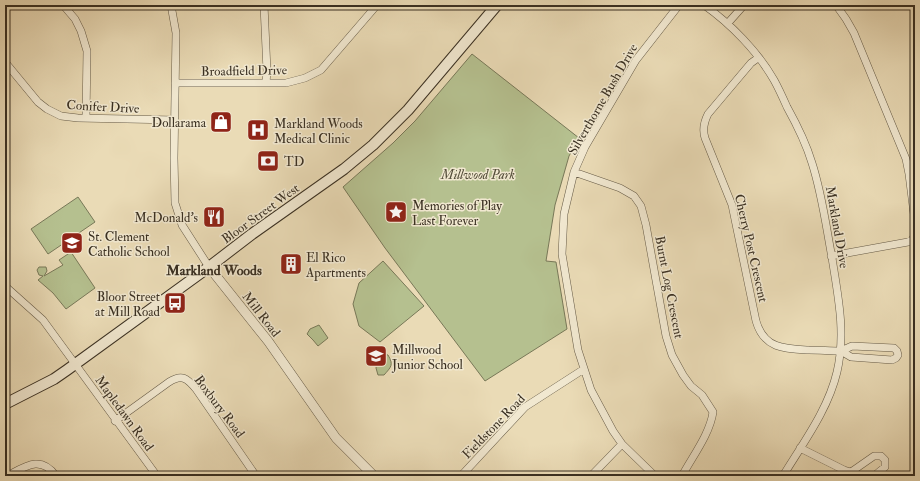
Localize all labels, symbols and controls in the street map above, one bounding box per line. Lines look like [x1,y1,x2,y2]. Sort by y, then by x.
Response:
street label: Silverthorne Bush Drive [565,41,641,158]
street label: Broadfield Drive [201,62,288,80]
street label: Conifer Drive [66,97,140,117]
shop icon: Dollarama [208,109,234,135]
place label: Dollarama [152,115,207,131]
place label: Markland Woods Medical Clinic [274,116,363,147]
hospital icon: Markland Woods Medical Clinic [245,117,271,143]
bank icon: TD [255,148,281,174]
place label: TD [284,154,304,170]
park label: Millwood Park [440,167,515,183]
street label: Bloor Street West [219,180,303,247]
street label: Markland Drive [822,185,852,270]
street label: Cherry Post Crescent [730,193,771,304]
place label: Memories of Play Last Forever [412,198,502,229]
place icon: Memories of Play Last Forever [383,199,409,225]
restaurant icon: McDonald's [201,204,227,230]
place label: McDonald's [134,210,199,226]
place label: St. Clement Catholic School [88,229,170,260]
school or university icon: St. Clement Catholic School [59,230,85,256]
street label: Burnt Log Crescent [651,235,687,340]
place label: El Rico Apartments [305,250,367,282]
building icon: El Rico Apartments [278,251,304,277]
district label: Markland Woods [165,262,262,279]
place label: Bloor Street at Mill Road [95,289,161,320]
street label: Mill Road [239,289,284,341]
bus stop icon: Bloor Street at Mill Road [162,290,188,316]
place label: Millwood Junior School [391,342,463,373]
school or university icon: Millwood Junior School [363,343,389,369]
street label: Boxbury Road [190,372,248,442]
street label: Mapledawn Road [91,373,157,455]
street label: Fieldstone Road [459,391,529,462]

